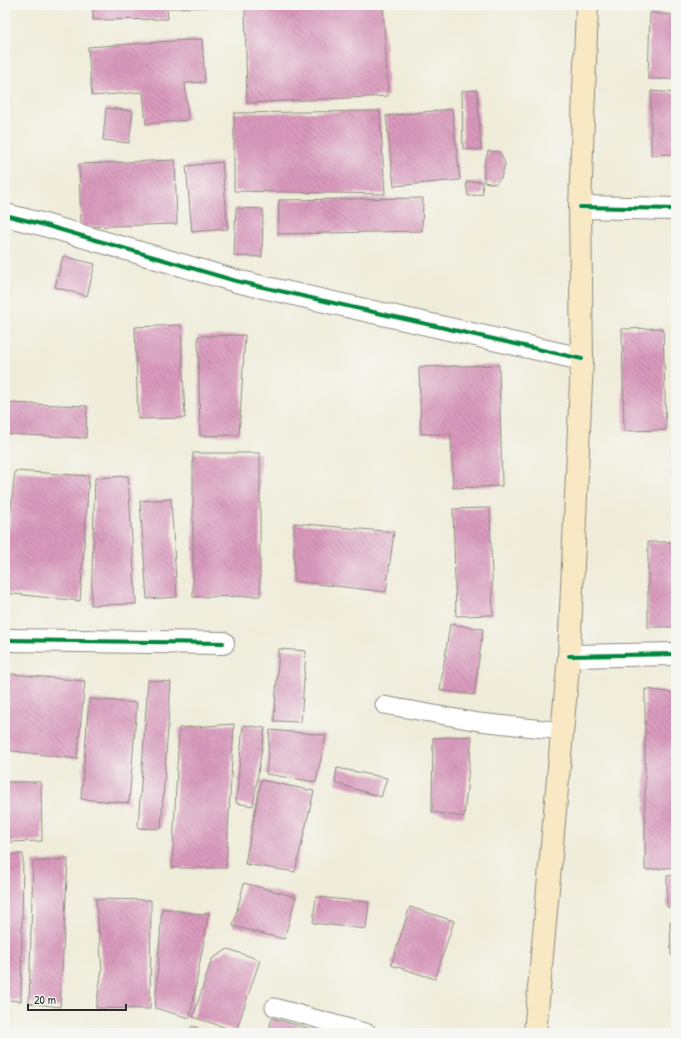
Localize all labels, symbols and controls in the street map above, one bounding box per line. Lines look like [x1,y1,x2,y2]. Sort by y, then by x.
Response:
scale bar [28,986,126,1012]
text: 20 m [34,991,56,1008]

